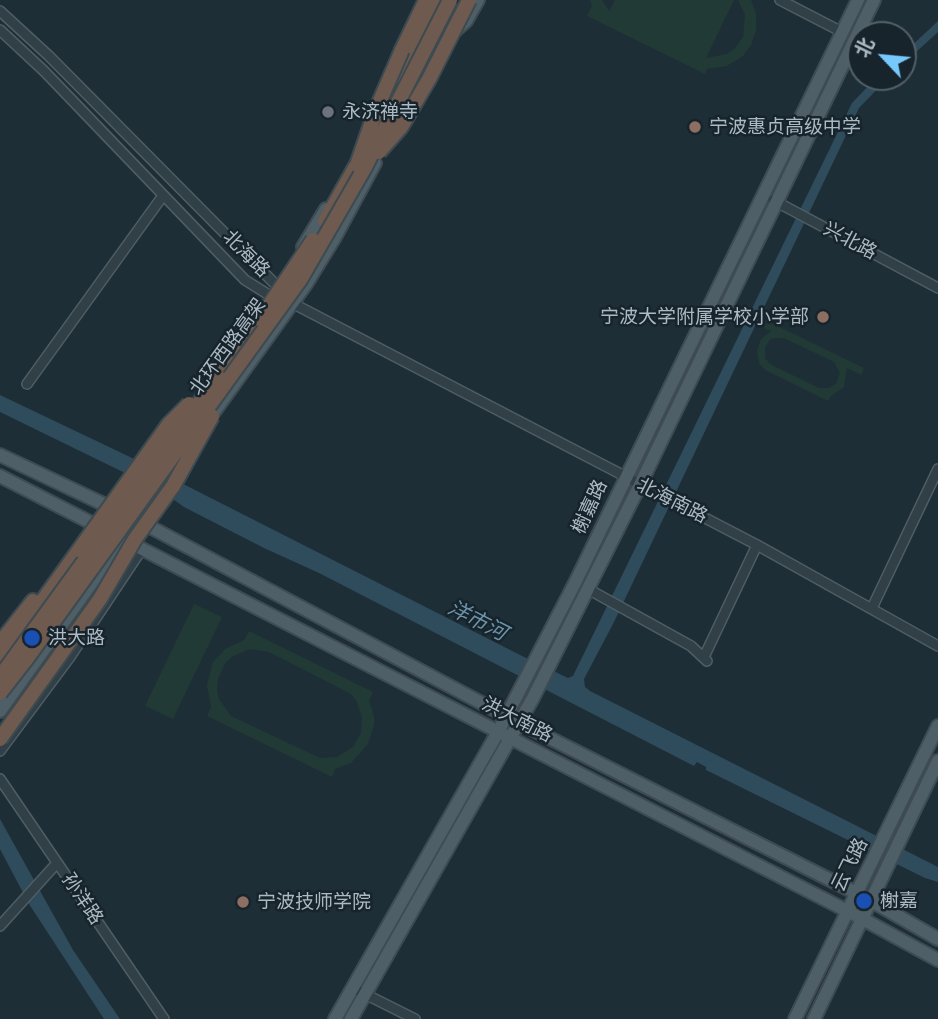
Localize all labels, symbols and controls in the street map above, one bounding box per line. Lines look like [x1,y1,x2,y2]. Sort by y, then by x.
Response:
north arrow [847,21,917,91]
text: 北 [850,34,879,61]
place label: 永济禅寺 [342,101,418,123]
marker: 永济禅寺 [320,104,336,120]
place label: 宁波惠贞高级中学 [709,116,861,138]
marker: 宁波惠贞高级中学 [687,119,703,135]
street label: 兴北路 [819,218,881,264]
street label: 北海路 [218,226,274,282]
street label: 北环西路高架 [185,294,271,400]
place label: 宁波大学附属学校小学部 [600,306,809,328]
marker: 宁波大学附属学校小学部 [815,309,831,325]
street label: 北海南路 [633,474,711,528]
street label: 榭嘉路 [568,476,612,538]
water label: 洋市河 [443,595,511,647]
place label: 洪大路 [48,627,105,649]
marker: 洪大路 [22,628,42,648]
street label: 洪大南路 [478,693,556,747]
street label: 云飞路 [827,834,873,896]
street label: 孙洋路 [57,869,107,929]
place label: 榭嘉 [880,890,918,912]
place label: 宁波技师学院 [257,891,371,913]
marker: 榭嘉 [854,891,874,911]
marker: 宁波技师学院 [235,894,251,910]

